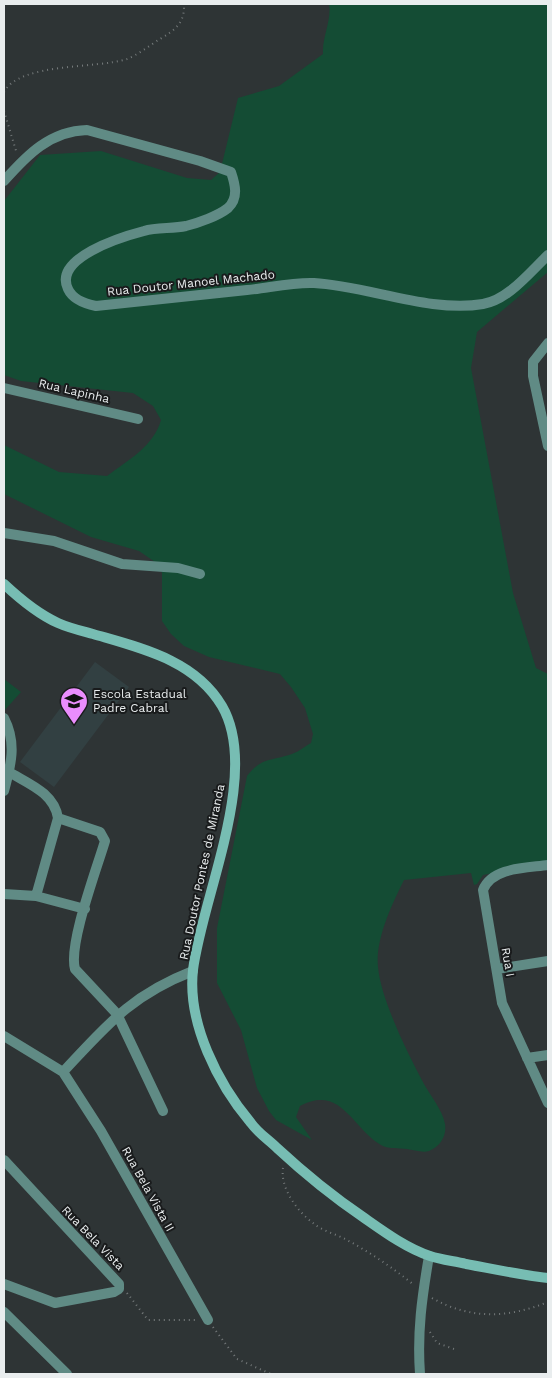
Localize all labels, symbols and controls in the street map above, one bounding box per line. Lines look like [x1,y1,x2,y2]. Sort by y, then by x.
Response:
street label: Rua Doutor Manoel Machado [106,267,276,299]
street label: Rua Lapinha [37,376,111,406]
school or university icon: Escola Estadual Padre Cabral [59,686,89,725]
place label: Escola Estadual Padre Cabral [93,687,187,715]
street label: Rua Doutor Pontes de Miranda [176,783,228,961]
street label: Rua I [499,946,517,978]
street label: Rua Bela Vista II [119,1144,177,1234]
street label: Rua Bela Vista [59,1203,127,1273]

